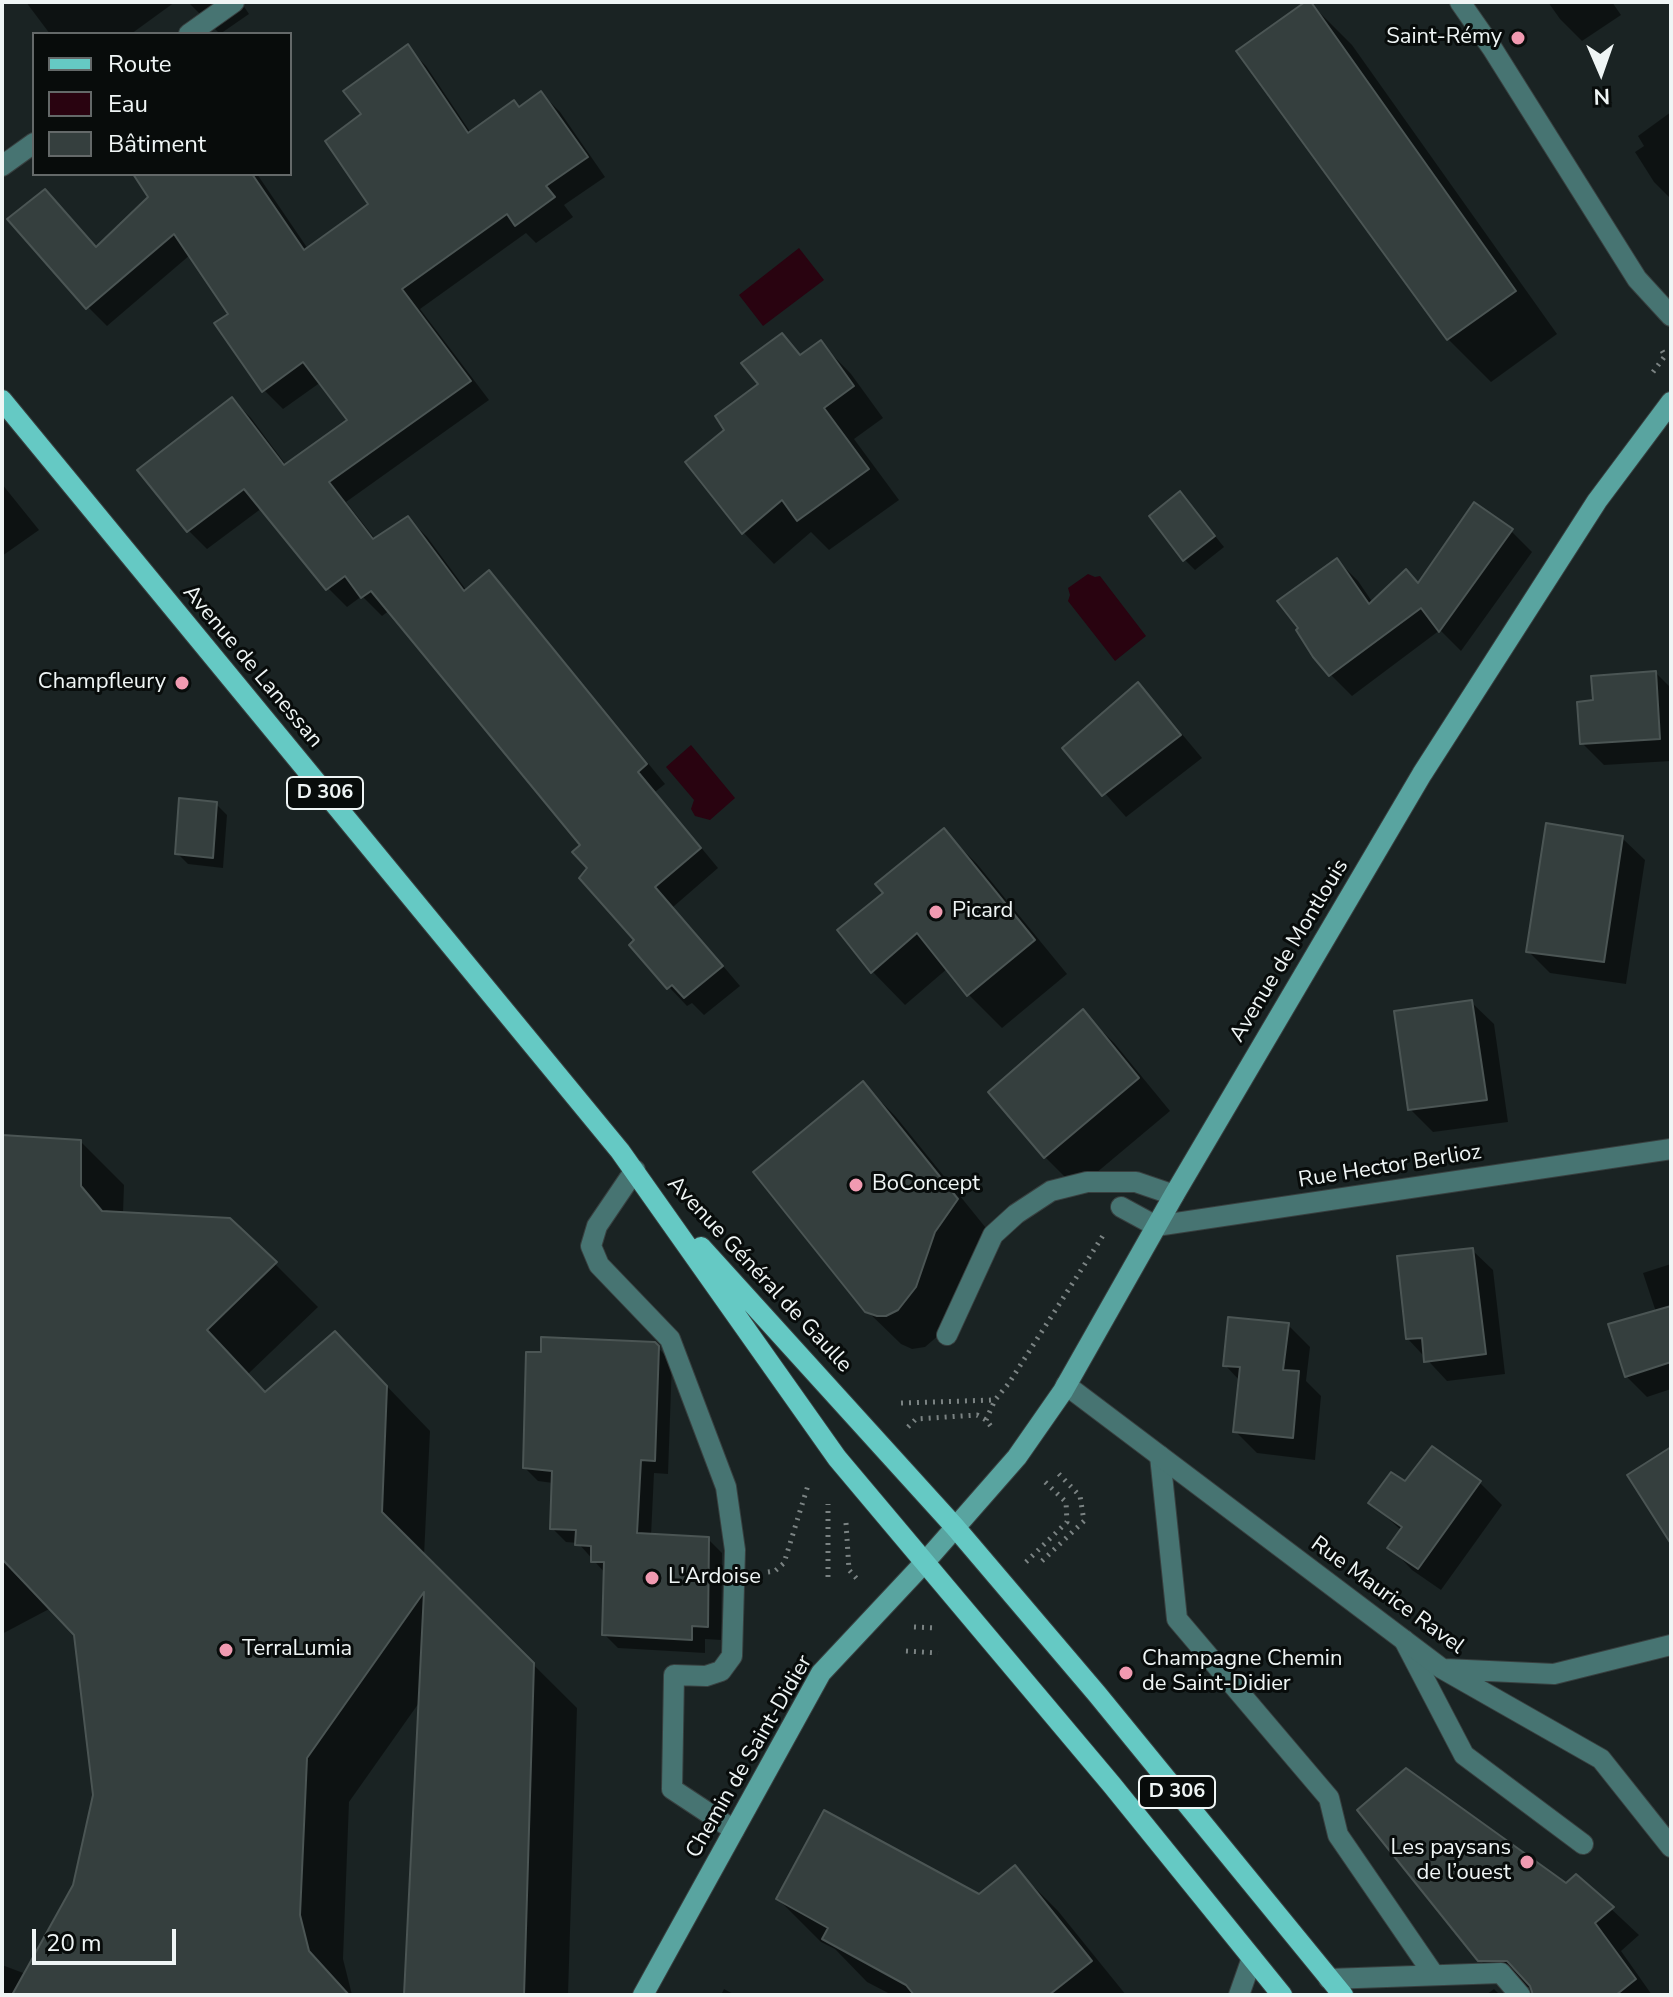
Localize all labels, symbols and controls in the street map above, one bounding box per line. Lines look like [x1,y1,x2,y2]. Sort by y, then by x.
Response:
place label: Saint-Rémy [1386,25,1502,51]
marker: Saint-Rémy [1509,29,1527,47]
legend [32,32,292,176]
north arrow [1561,32,1641,112]
text: Route [108,48,172,80]
text: N [1593,81,1611,111]
text: Eau [108,88,148,120]
text: Bâtiment [108,128,206,160]
street label: Avenue de Lanessan [176,580,328,754]
place label: Champfleury [38,670,166,696]
marker: Champfleury [173,674,191,692]
road number: D 306 [287,777,363,809]
street label: Avenue de Montlouis [1225,855,1355,1047]
place label: Picard [952,899,1013,925]
marker: Picard [927,903,945,921]
street label: Rue Hector Berlioz [1297,1140,1483,1194]
street label: Avenue Général de Gaulle [661,1171,857,1379]
place label: BoConcept [872,1172,980,1198]
marker: BoConcept [847,1176,865,1194]
street label: Rue Maurice Ravel [1305,1531,1469,1661]
place label: L'Ardoise [668,1565,761,1591]
marker: L'Ardoise [643,1569,661,1587]
place label: TerraLumia [242,1637,352,1663]
marker: TerraLumia [217,1641,235,1659]
place label: Champagne Chemin de Saint-Didier [1142,1647,1342,1698]
street label: Chemin de Saint-Didier [681,1651,819,1863]
marker: Champagne Chemin de Saint-Didier [1117,1664,1135,1682]
road number: D 306 [1139,1776,1215,1808]
place label: Les paysans de l’ouest [1390,1836,1511,1888]
marker: Les paysans de l’ouest [1518,1853,1536,1871]
scale bar [36,1913,180,1963]
text: 20 m [46,1927,102,1959]

